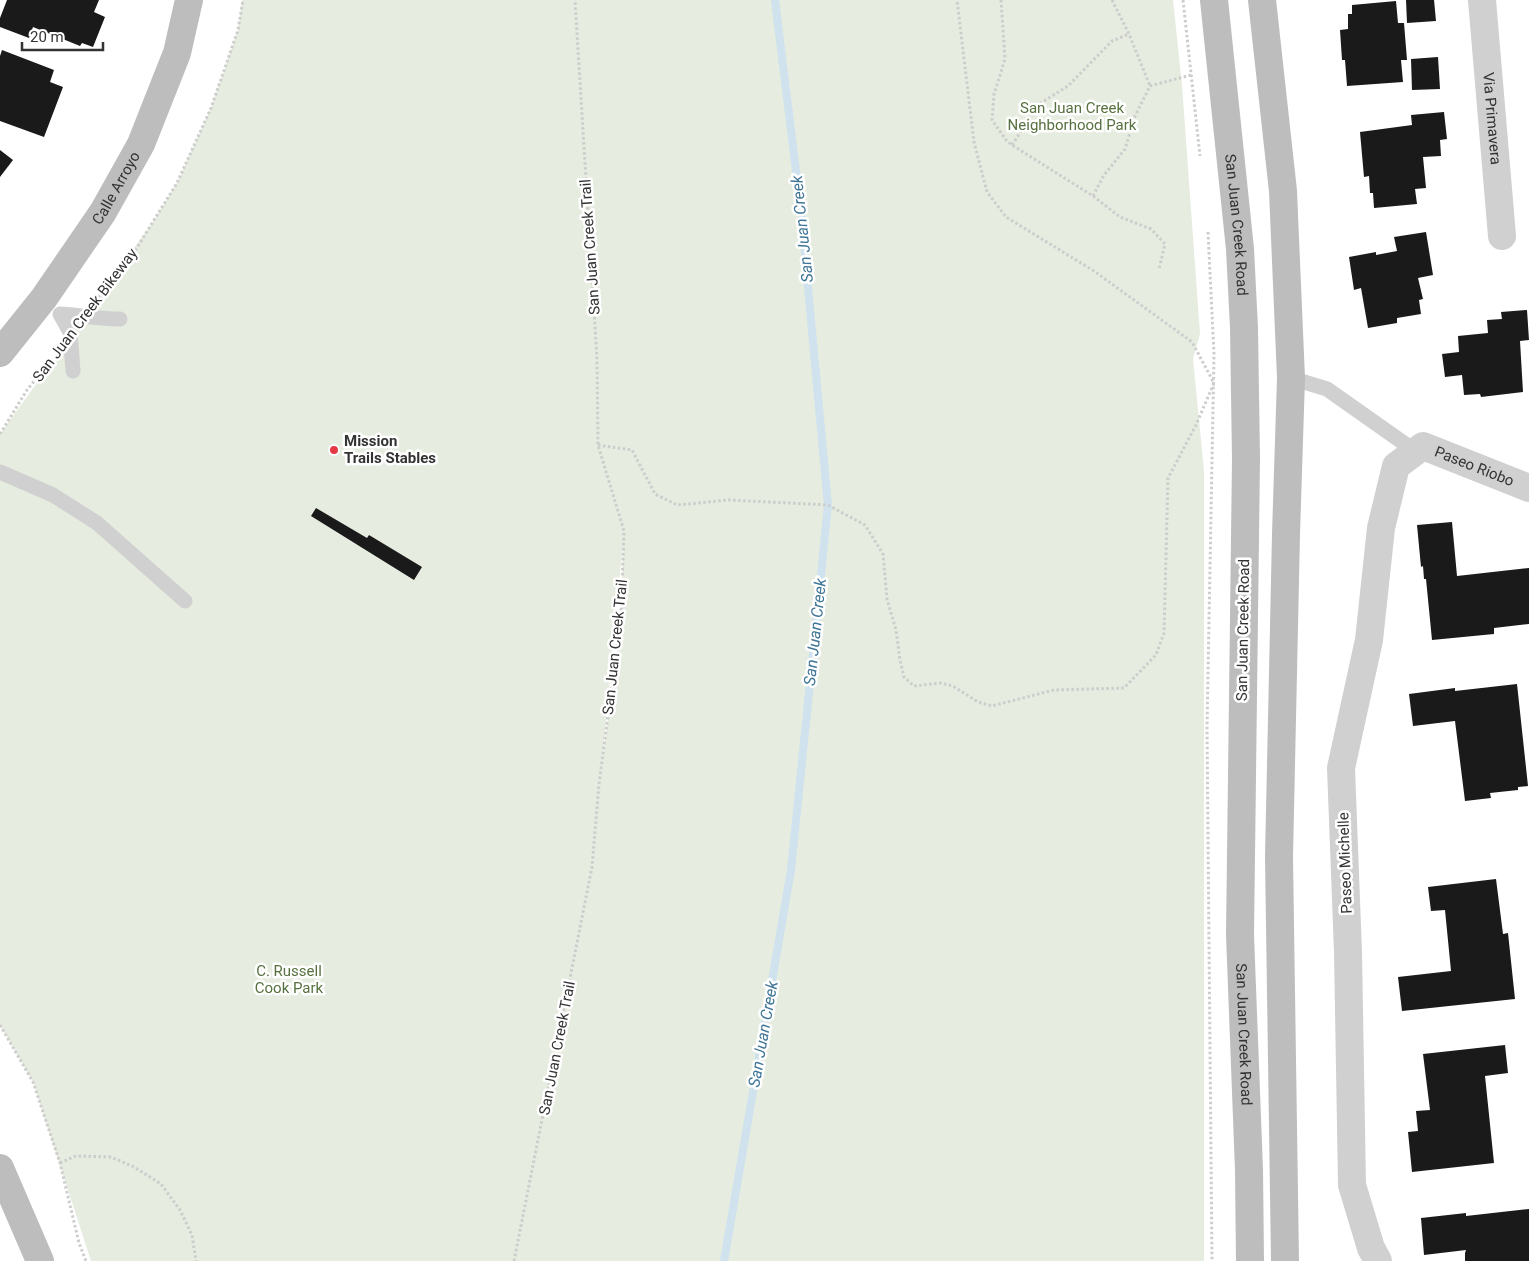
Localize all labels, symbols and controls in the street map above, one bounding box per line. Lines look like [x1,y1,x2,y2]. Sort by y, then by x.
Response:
scale bar [22,20,104,52]
text: 20 m [30,28,64,46]
street label: Via Primavera [1479,72,1505,166]
park label: San Juan Creek Neighborhood Park [1008,99,1137,134]
street label: Calle Arroyo [88,149,144,228]
street label: San Juan Creek Road [1221,153,1251,296]
water label: San Juan Creek [787,173,817,284]
street label: San Juan Creek Trail [576,178,604,316]
street label: San Juan Creek Bikeway [29,245,141,385]
place label: Mission Trails Stables [344,432,436,467]
street label: Paseo Riobo [1432,442,1517,490]
marker: Mission Trails Stables [328,444,340,456]
street label: San Juan Creek Road [1233,559,1253,701]
water label: San Juan Creek [800,576,830,687]
street label: San Juan Creek Trail [599,578,631,716]
street label: Paseo Michelle [1334,812,1356,914]
park label: C. Russell Cook Park [255,962,324,997]
street label: San Juan Creek Road [1232,963,1256,1106]
water label: San Juan Creek [744,978,782,1089]
street label: San Juan Creek Trail [535,979,579,1117]

